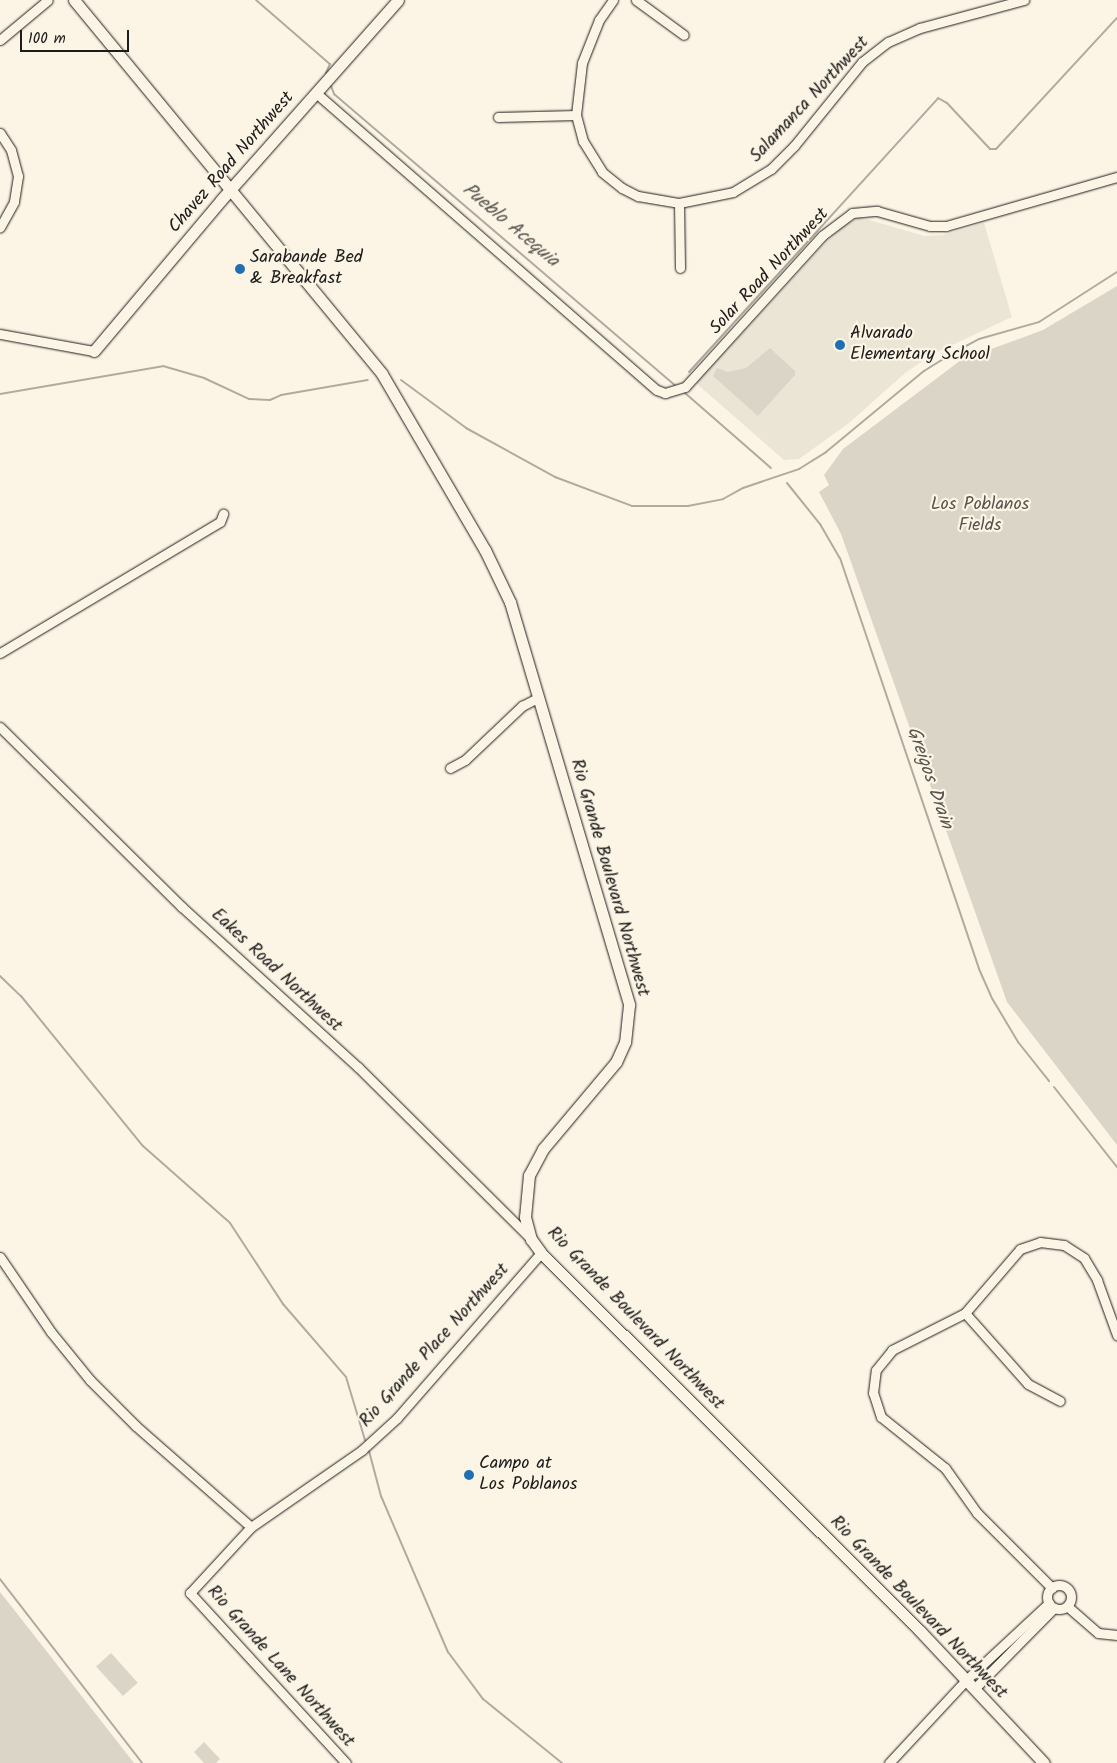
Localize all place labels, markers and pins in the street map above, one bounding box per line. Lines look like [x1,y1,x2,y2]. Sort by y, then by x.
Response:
place label: Sarabande Bed & Breakfast [250,248,363,290]
marker: Sarabande Bed & Breakfast [234,263,246,275]
place label: Alvarado Elementary School [850,324,990,366]
marker: Alvarado Elementary School [834,339,846,351]
place label: Campo at Los Poblanos [479,1454,578,1496]
marker: Campo at Los Poblanos [463,1469,475,1481]

